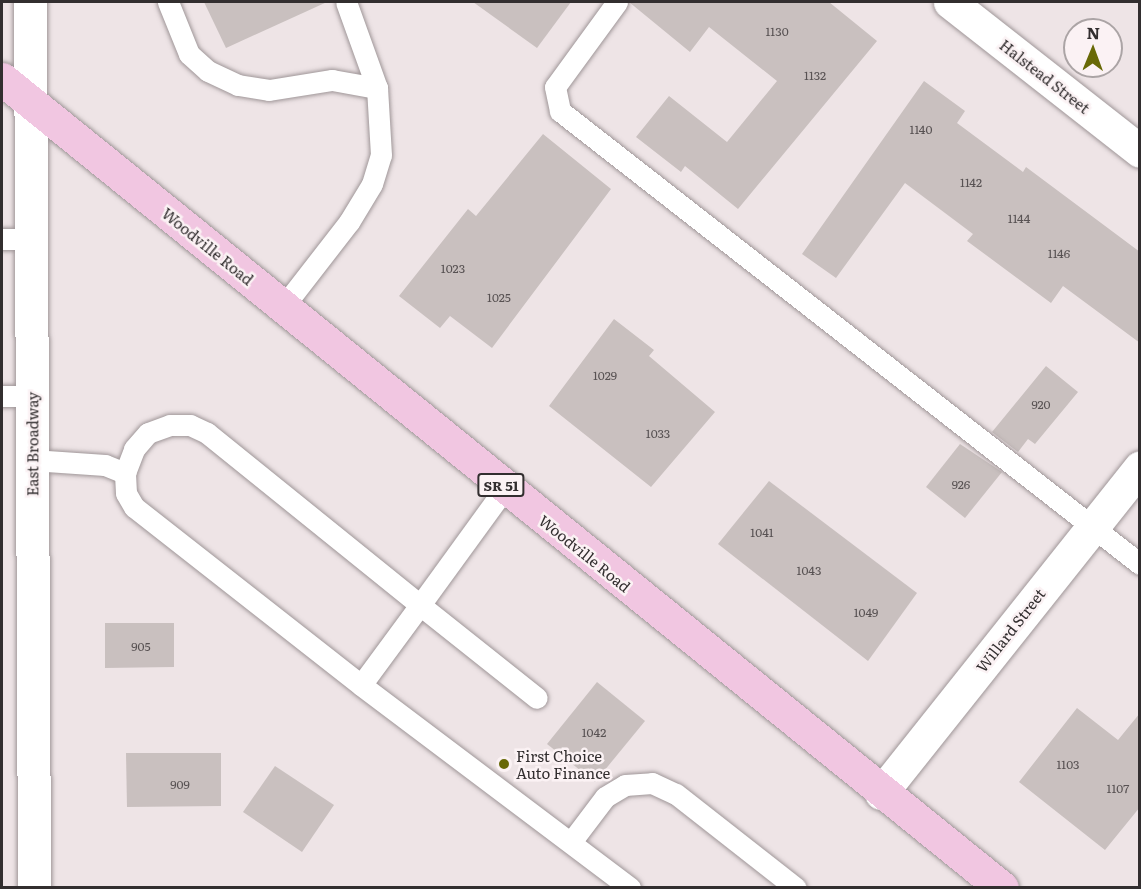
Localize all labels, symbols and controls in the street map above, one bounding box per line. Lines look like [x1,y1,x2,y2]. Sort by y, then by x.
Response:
north arrow [1063,18,1123,78]
text: N [1086,20,1100,44]
house number: 1130 [765,25,789,39]
street label: Halstead Street [996,35,1094,117]
house number: 1132 [804,69,826,83]
house number: 1140 [910,123,932,137]
house number: 1142 [960,176,982,190]
street label: Woodville Road [159,204,257,288]
house number: 1144 [1008,212,1030,226]
house number: 1146 [1048,247,1070,261]
house number: 1023 [441,262,465,276]
house number: 1025 [487,291,511,305]
house number: 1029 [593,369,617,383]
street label: East Broadway [23,392,41,496]
house number: 920 [1031,398,1051,412]
house number: 1033 [646,427,670,441]
road number: SR 51 [477,474,525,496]
house number: 926 [952,478,970,492]
street label: Woodville Road [536,511,634,595]
house number: 1041 [750,526,774,540]
house number: 1043 [797,564,821,578]
street label: Willard Street [972,585,1048,675]
house number: 1049 [854,606,878,620]
house number: 905 [131,640,151,654]
house number: 1042 [582,726,606,740]
place label: First Choice Auto Finance [516,746,610,781]
marker: First Choice Auto Finance [497,757,511,771]
house number: 1103 [1056,758,1080,772]
house number: 909 [170,778,190,792]
house number: 1107 [1107,782,1129,796]

